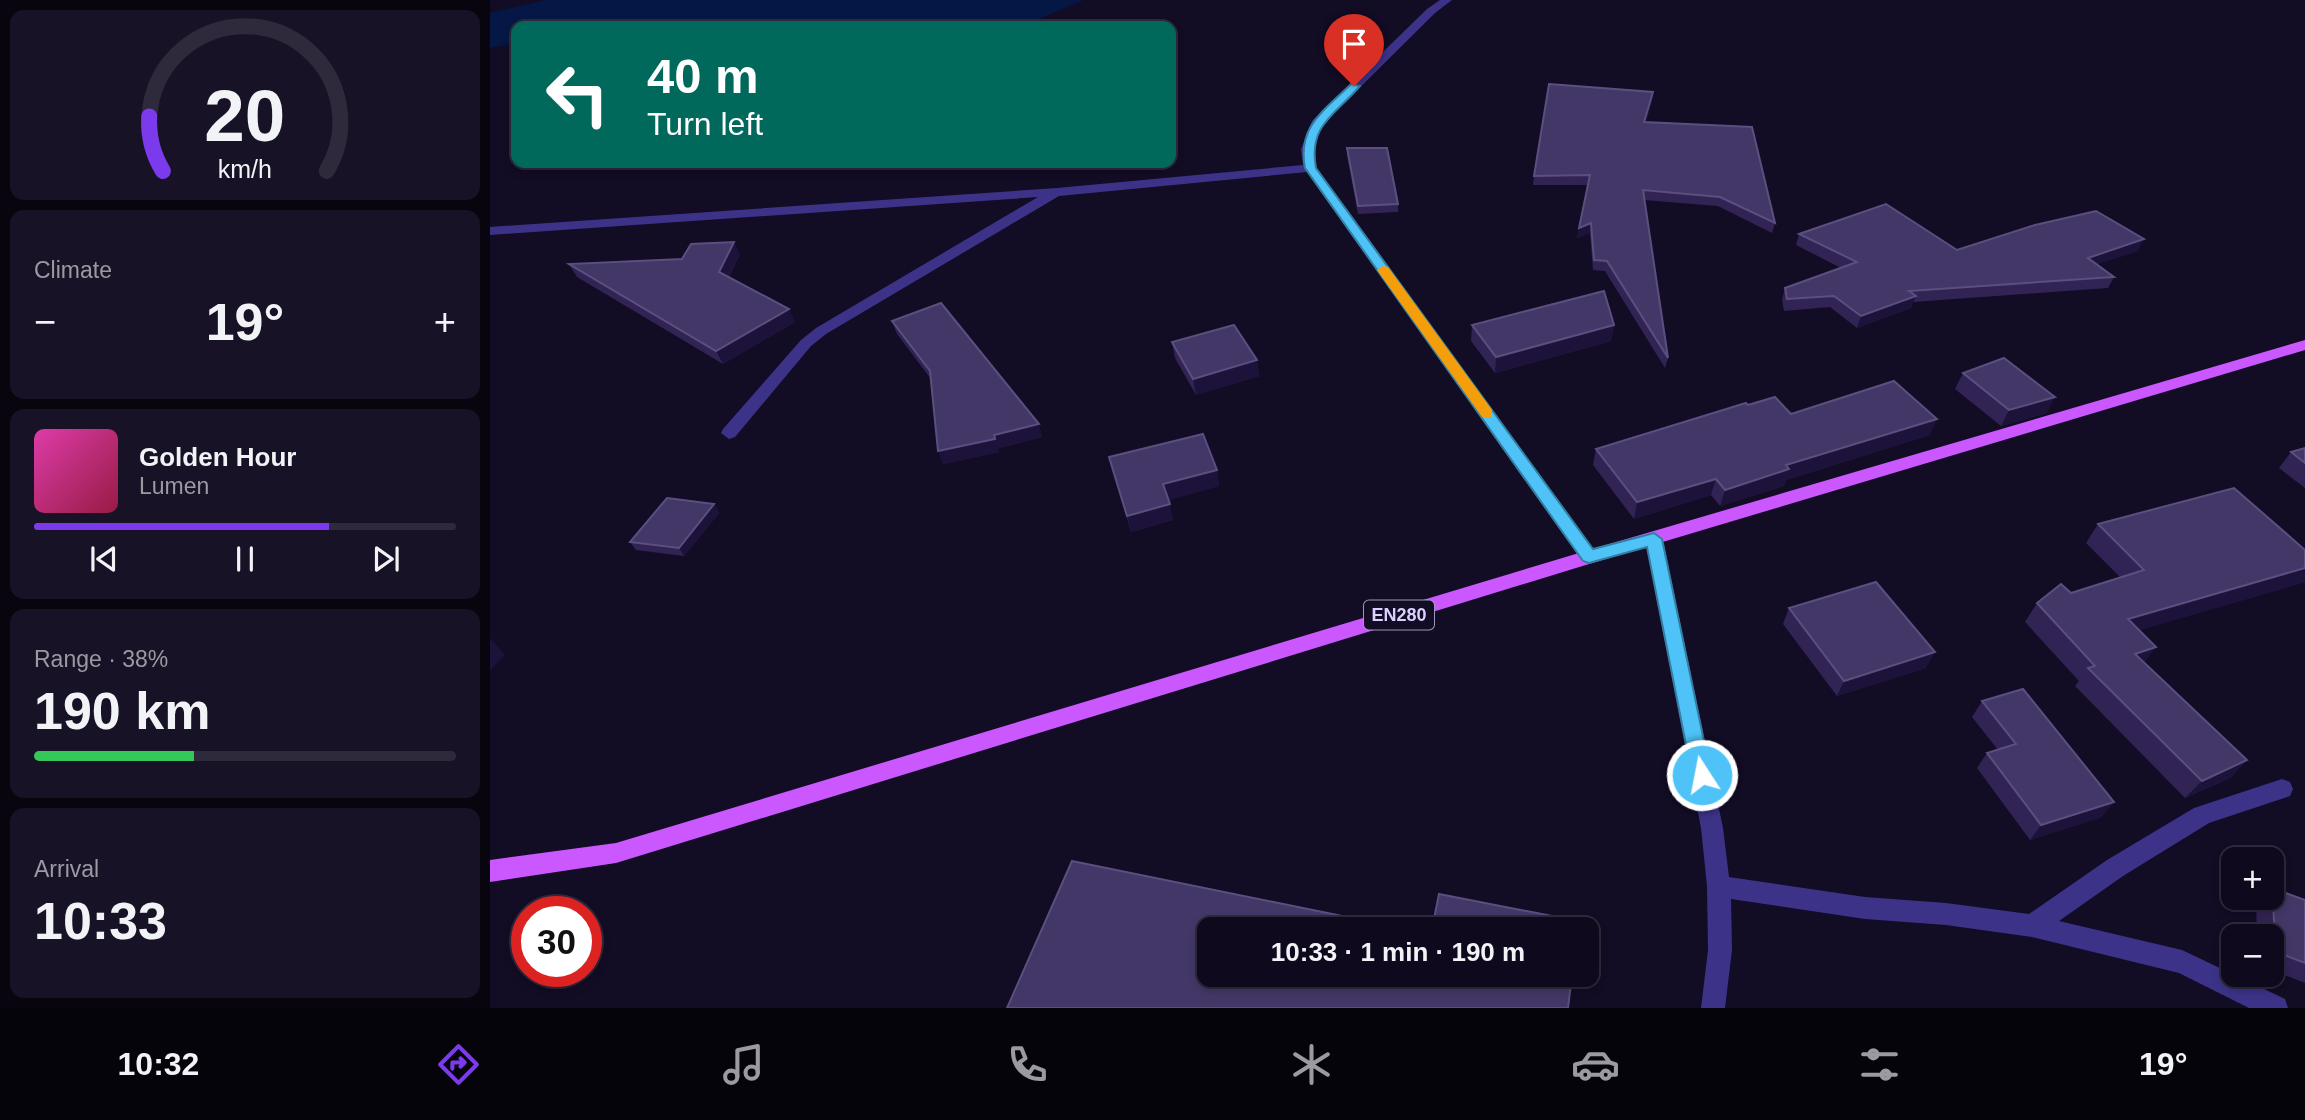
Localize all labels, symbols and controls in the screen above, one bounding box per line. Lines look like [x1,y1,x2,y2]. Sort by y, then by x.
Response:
pin [1324,14,1384,86]
icon: arrive [1335,25,1373,63]
icon: left [532,49,623,140]
text: 40 m [647,49,759,103]
text: 20 [205,75,285,156]
text: Turn left [647,106,763,142]
text: km/h [218,155,272,183]
text: Climate [34,257,112,283]
text: 19° [206,293,284,351]
text: − [34,301,56,343]
text: + [434,301,456,343]
text: Golden Hour [139,442,296,472]
text: Lumen [139,473,209,499]
icon: previous [85,540,123,578]
icon: pause [226,540,264,578]
icon: next [367,540,405,578]
road number: EN280 [1364,600,1434,630]
text: Range · 38% [34,646,168,672]
text: 190 km [34,682,210,740]
position arrow [1665,738,1739,812]
map controls [2221,847,2284,987]
button: + [2221,847,2284,910]
text: Arrival [34,856,99,882]
text: 10:33 [34,892,167,950]
speed limit sign: 30 [511,896,602,987]
button: − [2221,924,2284,987]
text: 10:33 · 1 min · 190 m [1271,937,1525,967]
icon: directions [434,1040,483,1089]
icon: music [719,1040,768,1089]
icon: phone [1003,1040,1052,1089]
icon: climate [1287,1040,1336,1089]
icon: car [1571,1040,1620,1089]
icon: filters [1855,1040,1904,1089]
text: 10:32 [118,1046,199,1082]
text: 19° [2139,1046,2187,1082]

